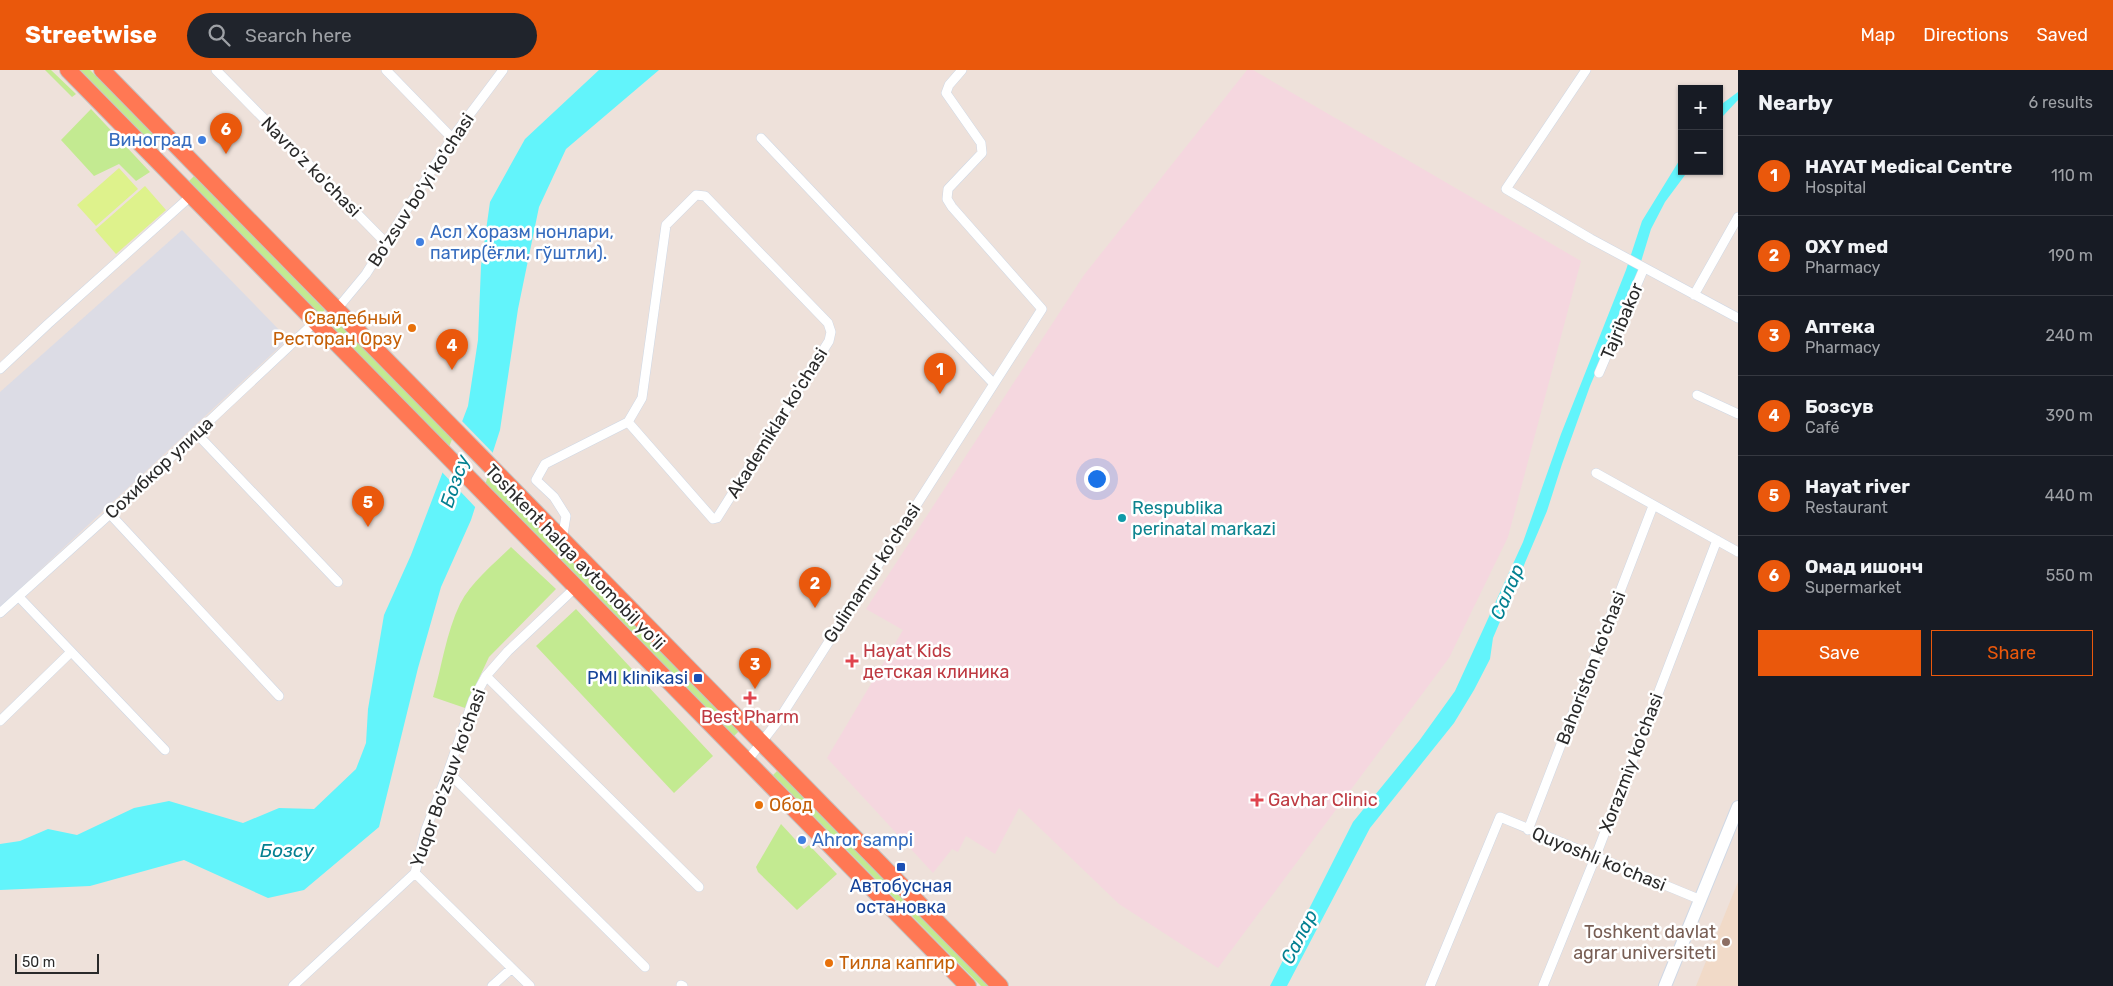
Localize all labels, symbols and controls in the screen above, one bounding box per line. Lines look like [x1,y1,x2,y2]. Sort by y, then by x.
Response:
search box [187,13,537,58]
text: Streetwise [25,21,157,49]
icon: search [205,21,233,49]
text: Search here [245,24,352,47]
text: Map [1860,24,1895,46]
text: Directions [1923,24,2009,46]
text: Saved [2037,24,2088,46]
map controls [1678,85,1723,175]
button: + [1678,85,1723,130]
text: Nearby [1758,90,1833,115]
text: 6 results [2028,93,2093,112]
street label: Bo'zsuv bo'yi ko'chasi [363,109,479,271]
street label: Navro'z ko'chasi [256,112,366,222]
pin: 6 [210,113,242,154]
place label: Виноград [109,129,192,151]
button: − [1678,130,1723,175]
marker: Виноград [196,134,208,146]
text: HAYAT Medical Centre [1805,155,2012,178]
text: 1 [1770,166,1778,185]
text: 110 m [2051,166,2093,185]
text: Hospital [1805,178,1866,197]
place label: Асл Хоразм нонлари, патир(ёғли, гўштли). [430,221,614,264]
text: OXY med [1805,235,1888,258]
marker: Асл Хоразм нонлари, патир(ёғли, гўштли). [414,236,426,248]
text: 2 [1769,246,1779,265]
text: 190 m [2048,246,2093,265]
text: Pharmacy [1805,258,1880,277]
street label: Tajribakor [1596,279,1648,363]
place label: Свадебный Ресторан Орзу [273,307,402,350]
text: Аптека [1805,315,1875,338]
marker: Свадебный Ресторан Орзу [406,322,418,334]
text: 3 [1769,326,1779,345]
text: 240 m [2046,326,2093,345]
pin: 4 [436,329,468,370]
text: Pharmacy [1805,338,1880,357]
street label: Akademiklar ko'chasi [722,344,832,502]
pin: 1 [924,353,956,394]
text: Бозсув [1805,395,1874,418]
text: 4 [1769,406,1779,425]
text: 390 m [2046,406,2093,425]
street label: Сохибкор улица [100,412,218,524]
text: Café [1805,418,1839,437]
water label: Бозсу [435,451,475,510]
street label: Toshkent halqa avtomobil yo'li [480,460,670,654]
your location [1084,466,1110,492]
text: Hayat river [1805,475,1910,498]
pin: 5 [352,486,384,527]
text: 5 [1769,486,1779,505]
text: 440 m [2045,486,2093,505]
place label: Respublika perinatal markazi [1132,497,1276,540]
text: Restaurant [1805,498,1888,517]
street label: Gulimamur ko'chasi [819,499,925,647]
marker: Respublika perinatal markazi [1116,512,1128,524]
text: Омад ишонч [1805,555,1923,578]
water label: Салар [1485,561,1529,623]
text: 6 [1769,566,1779,585]
text: 550 m [2046,566,2093,585]
pin: 2 [799,567,831,608]
text: Supermarket [1805,578,1901,597]
street label: Bahoriston ko'chasi [1552,588,1630,748]
button: Save [1758,630,1921,676]
button: Share [1931,630,2093,676]
place label: Hayat Kids детская клиника [863,640,1009,683]
pin: 3 [739,648,771,689]
marker: Hayat Kids детская клиника [845,654,859,668]
place label: PMI klinikasi [587,667,688,689]
marker: PMI klinikasi [692,672,704,684]
street label: Yuqor Bo'zsuv ko'chasi [405,686,491,870]
street label: Xorazmiy ko'chasi [1594,690,1668,836]
marker: Best Pharm [744,692,756,704]
place label: Best Pharm [701,706,799,728]
place label: Gavhar Clinic [1268,789,1378,811]
marker: Gavhar Clinic [1250,793,1264,807]
place label: Обод [769,794,813,816]
marker: Обод [753,799,765,811]
street label: Quyoshli ko'chasi [1529,822,1669,896]
place label: Ahror sampi [812,829,913,851]
marker: Ahror sampi [796,834,808,846]
water label: Бозсу [260,839,314,862]
marker: Автобусная остановка [895,861,907,873]
place label: Автобусная остановка [850,875,952,918]
water label: Салар [1276,906,1322,968]
place label: Toshkent davlat agrar universiteti [1573,921,1716,964]
marker: Toshkent davlat agrar universiteti [1720,936,1732,948]
scale bar [15,951,99,974]
place label: Тилла капгир [839,952,955,974]
text: 50 m [22,954,55,971]
marker: Тилла капгир [823,957,835,969]

